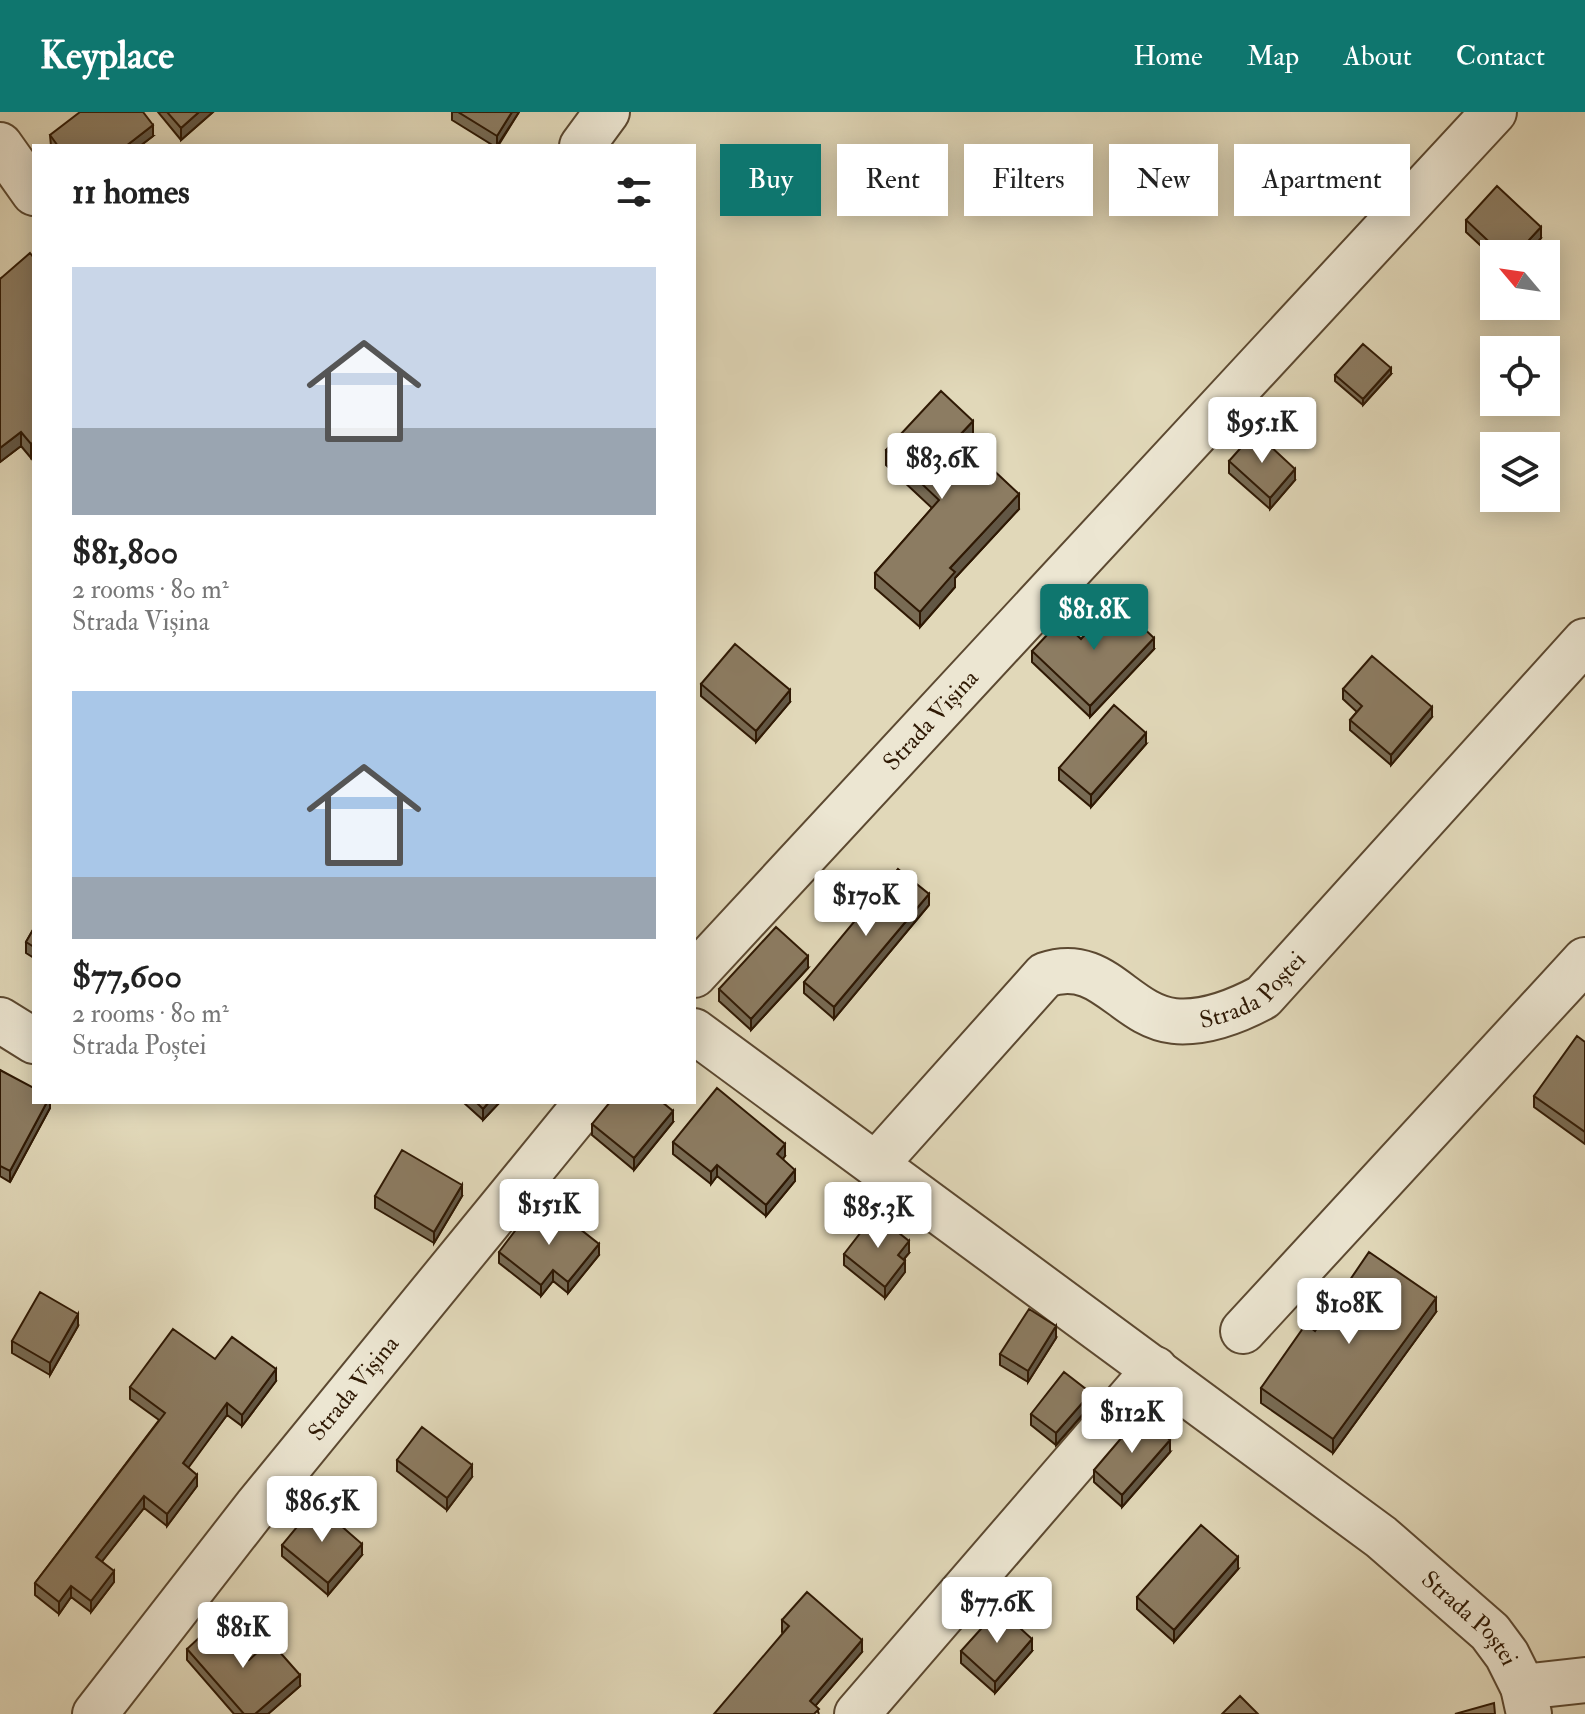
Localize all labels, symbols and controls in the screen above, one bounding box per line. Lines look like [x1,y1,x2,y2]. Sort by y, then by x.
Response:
text: Keyplace [40,32,174,80]
text: Home [1133,39,1203,74]
text: Map [1247,39,1299,74]
text: About [1343,39,1412,74]
text: Contact [1456,39,1545,74]
chip: Buy [720,144,821,216]
chip: Rent [837,144,948,216]
chip: Filters [964,144,1093,216]
chip: New [1109,144,1218,216]
chip: Apartment [1234,144,1410,216]
icon: filters [612,170,656,214]
text: 11 homes [72,171,190,214]
north arrow [1480,240,1560,320]
map controls [1480,240,1560,512]
icon: home [292,319,436,463]
button: locate [1480,336,1560,416]
pin: $95.1K [1197,397,1327,465]
text: $95.1K [1226,407,1298,439]
button: layers [1480,432,1560,512]
pin: $83.6K [877,433,1007,501]
text: $83.6K [905,443,979,475]
text: $81,800 [72,531,178,574]
text: 2 rooms · 80 m² [72,574,229,606]
pin: $81.8K [1029,584,1159,652]
text: $81.8K [1058,594,1130,626]
text: Strada Vișina [72,606,209,638]
street label: Strada Vișina [876,662,986,777]
icon: home [292,743,436,887]
pin: $170K [810,870,922,938]
text: $170K [832,880,900,912]
street label: Strada Poștei [1197,945,1313,1036]
text: $77,600 [72,955,182,998]
text: 2 rooms · 80 m² [72,998,229,1030]
text: Strada Poștei [72,1030,206,1062]
pin: $151K [493,1179,605,1247]
pin: $85.3K [813,1182,943,1250]
text: $151K [518,1189,580,1221]
text: $85.3K [842,1192,914,1224]
pin: $108K [1293,1278,1405,1346]
text: $108K [1315,1288,1383,1320]
street label: Strada Vișina [302,1328,407,1447]
pin: $112K [1076,1387,1188,1455]
text: $112K [1100,1397,1164,1429]
pin: $86.5K [257,1476,387,1544]
text: $86.5K [285,1486,359,1518]
street label: Strada Poștei [1415,1564,1525,1671]
pin: $77.6K [932,1577,1062,1645]
text: $77.6K [960,1587,1034,1619]
pin: $81K [196,1602,290,1670]
text: $81K [216,1612,270,1644]

